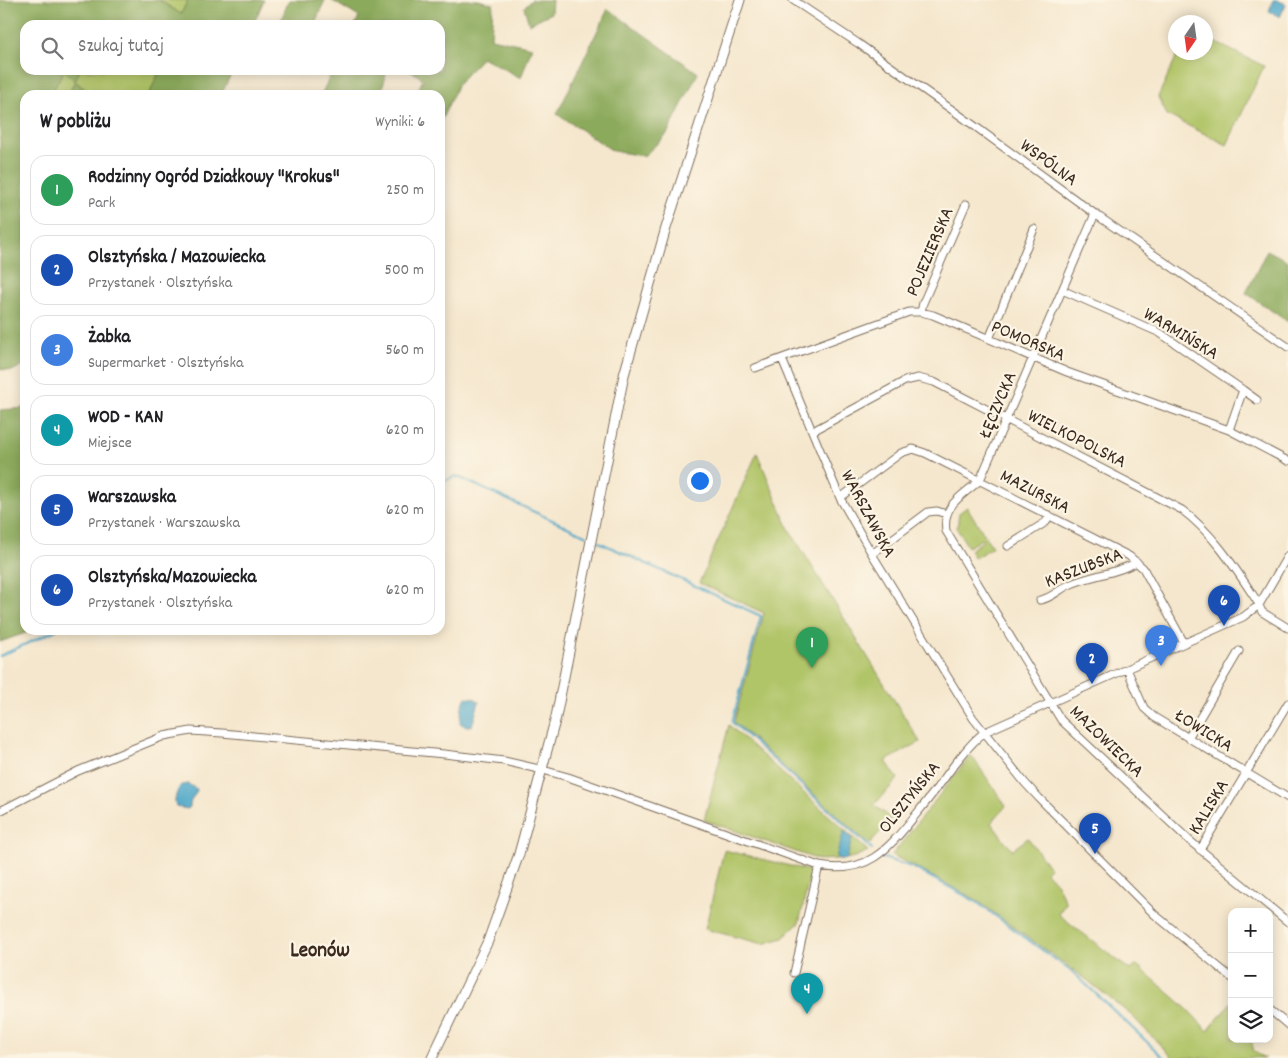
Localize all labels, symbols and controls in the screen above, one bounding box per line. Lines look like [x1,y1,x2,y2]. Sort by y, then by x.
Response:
north arrow [1168,15,1213,60]
search box [20,20,445,75]
icon: search [38,34,66,62]
text: Szukaj tutaj [78,34,164,61]
text: W pobliżu [40,108,111,138]
text: Wyniki: 6 [375,111,425,134]
street label: WSPÓLNA [1013,134,1082,194]
text: Rodzinny Ogród Działkowy "Krokus" [88,165,339,192]
text: 1 [55,179,59,202]
text: 250 m [386,179,424,202]
text: Park [88,192,115,215]
street label: POJEZIERSKA [900,203,962,301]
text: Olsztyńska / Mazowiecka [88,245,265,272]
text: 2 [54,259,61,282]
text: 500 m [384,259,424,282]
text: Przystanek · Olsztyńska [88,272,232,295]
street label: WARMIŃSKA [1137,302,1223,368]
street label: POMORSKA [986,314,1069,370]
text: Żabka [88,325,130,352]
text: 3 [53,339,61,362]
text: 560 m [385,339,424,362]
text: Supermarket · Olsztyńska [88,352,244,375]
street label: ŁĘCZYCKA [973,368,1025,444]
street label: WIELKOPOLSKA [1022,404,1131,477]
text: WOD - KAN [88,405,163,432]
text: 4 [54,419,60,442]
text: 620 m [386,419,424,442]
text: Miejsce [88,432,132,455]
street label: MAZURSKA [994,464,1074,522]
street label: WARSZAWSKA [832,466,901,563]
your location [687,468,713,494]
text: Warszawska [88,485,176,512]
text: 5 [53,499,61,522]
text: 620 m [386,499,424,522]
text: Przystanek · Warszawska [88,512,240,535]
street label: KASZUBSKA [1041,542,1127,596]
text: Olsztyńska/Mazowiecka [88,565,256,592]
text: 6 [53,579,61,602]
text: 620 m [386,579,424,602]
pin: 6 [1208,585,1240,626]
text: Przystanek · Olsztyńska [88,592,232,615]
pin: 3 [1145,625,1177,666]
pin: 1 [796,627,828,668]
pin: 2 [1076,643,1108,684]
street label: MAZOWIECKA [1062,700,1149,785]
street label: ŁOWICKA [1168,703,1238,760]
street label: OLSZTYŃSKA [873,756,948,840]
street label: KALISKA [1183,775,1237,841]
pin: 5 [1079,813,1111,854]
map controls [1228,908,1273,1043]
button: + [1228,908,1273,953]
district label: Leonów [290,937,350,967]
button: − [1228,953,1273,998]
pin: 4 [791,973,823,1014]
button: layers [1228,998,1273,1043]

